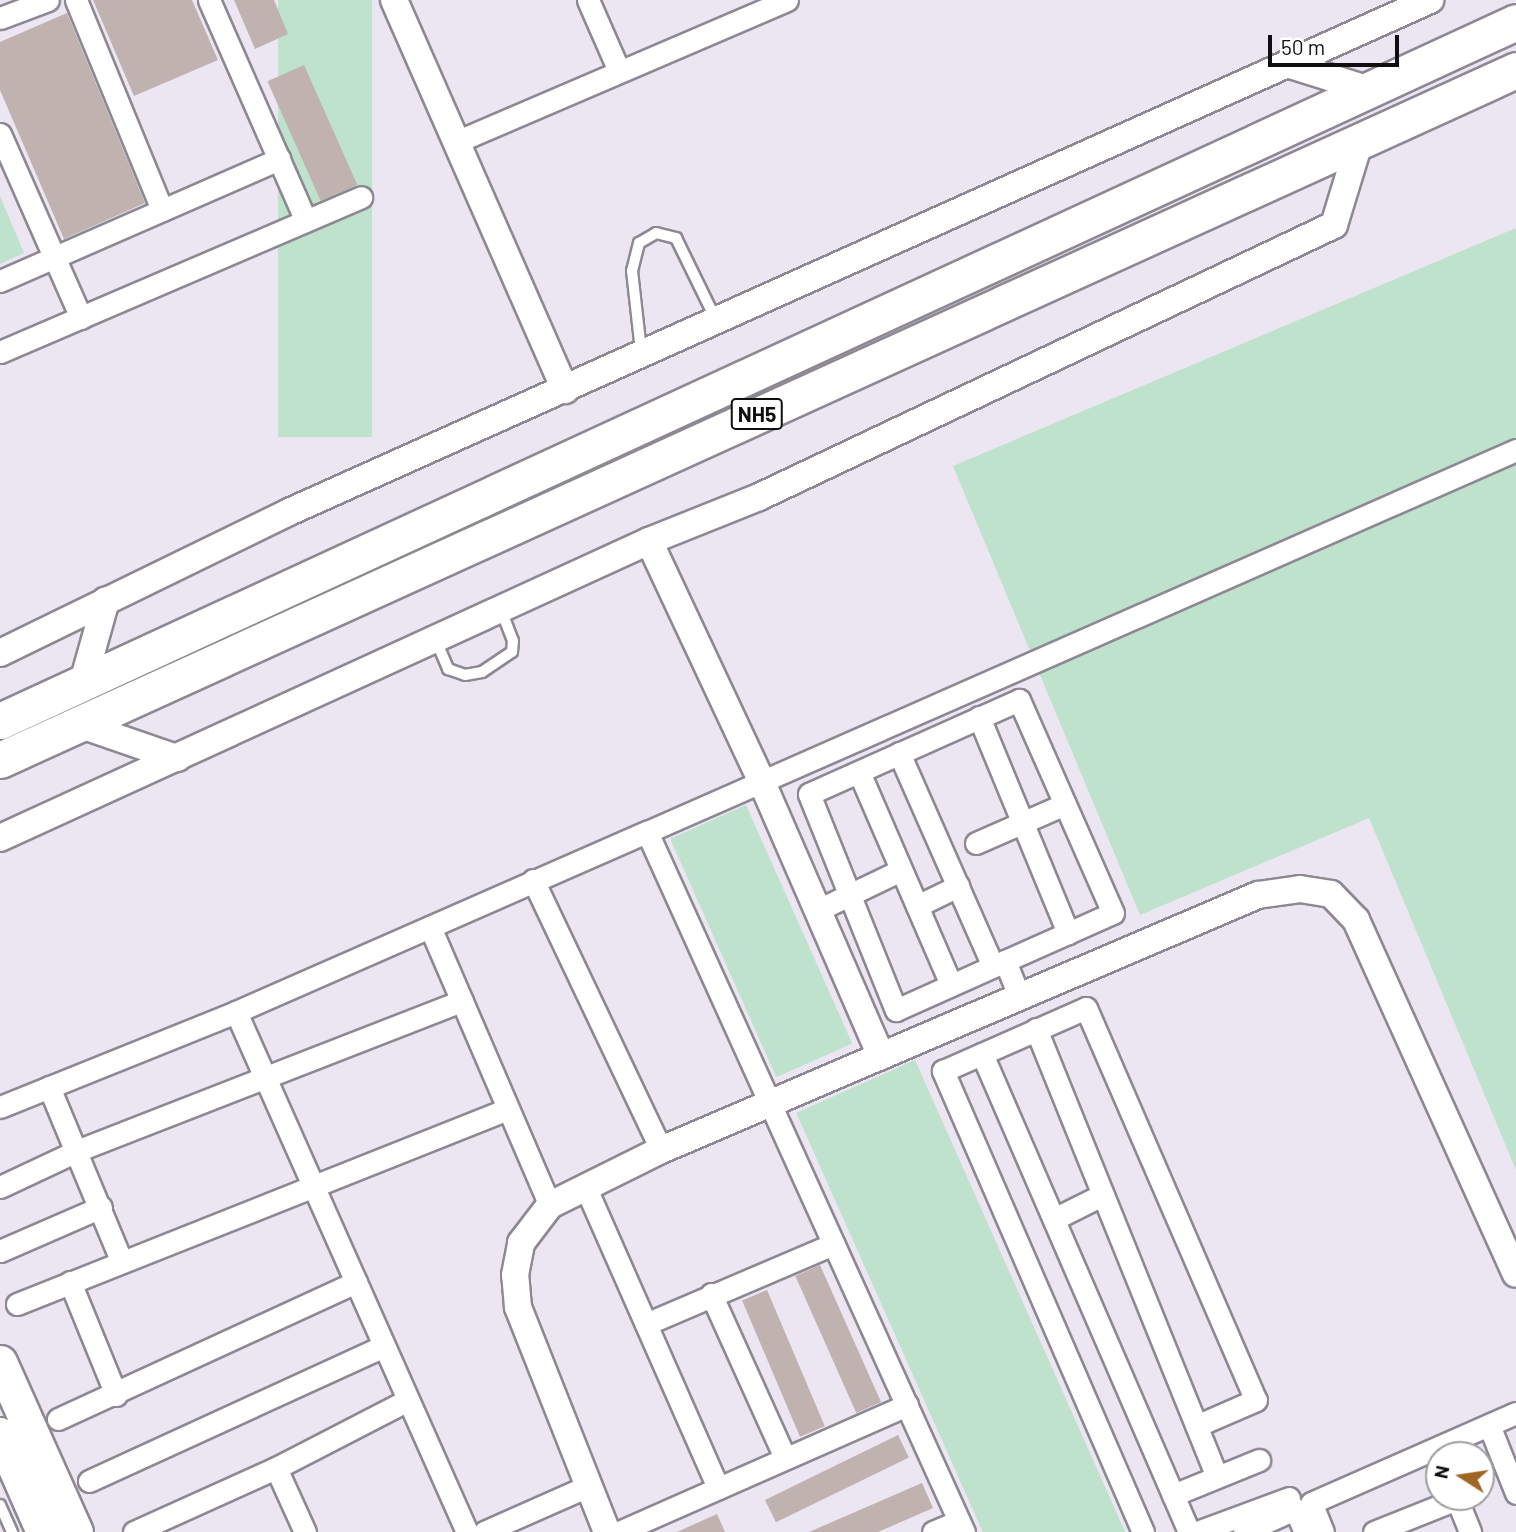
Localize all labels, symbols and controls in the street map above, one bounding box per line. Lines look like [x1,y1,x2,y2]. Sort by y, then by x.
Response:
scale bar [1271,21,1402,65]
text: 50 m [1281,34,1325,59]
road number: NH5 [731,396,783,432]
north arrow [1425,1441,1495,1511]
text: N [1428,1463,1453,1481]

